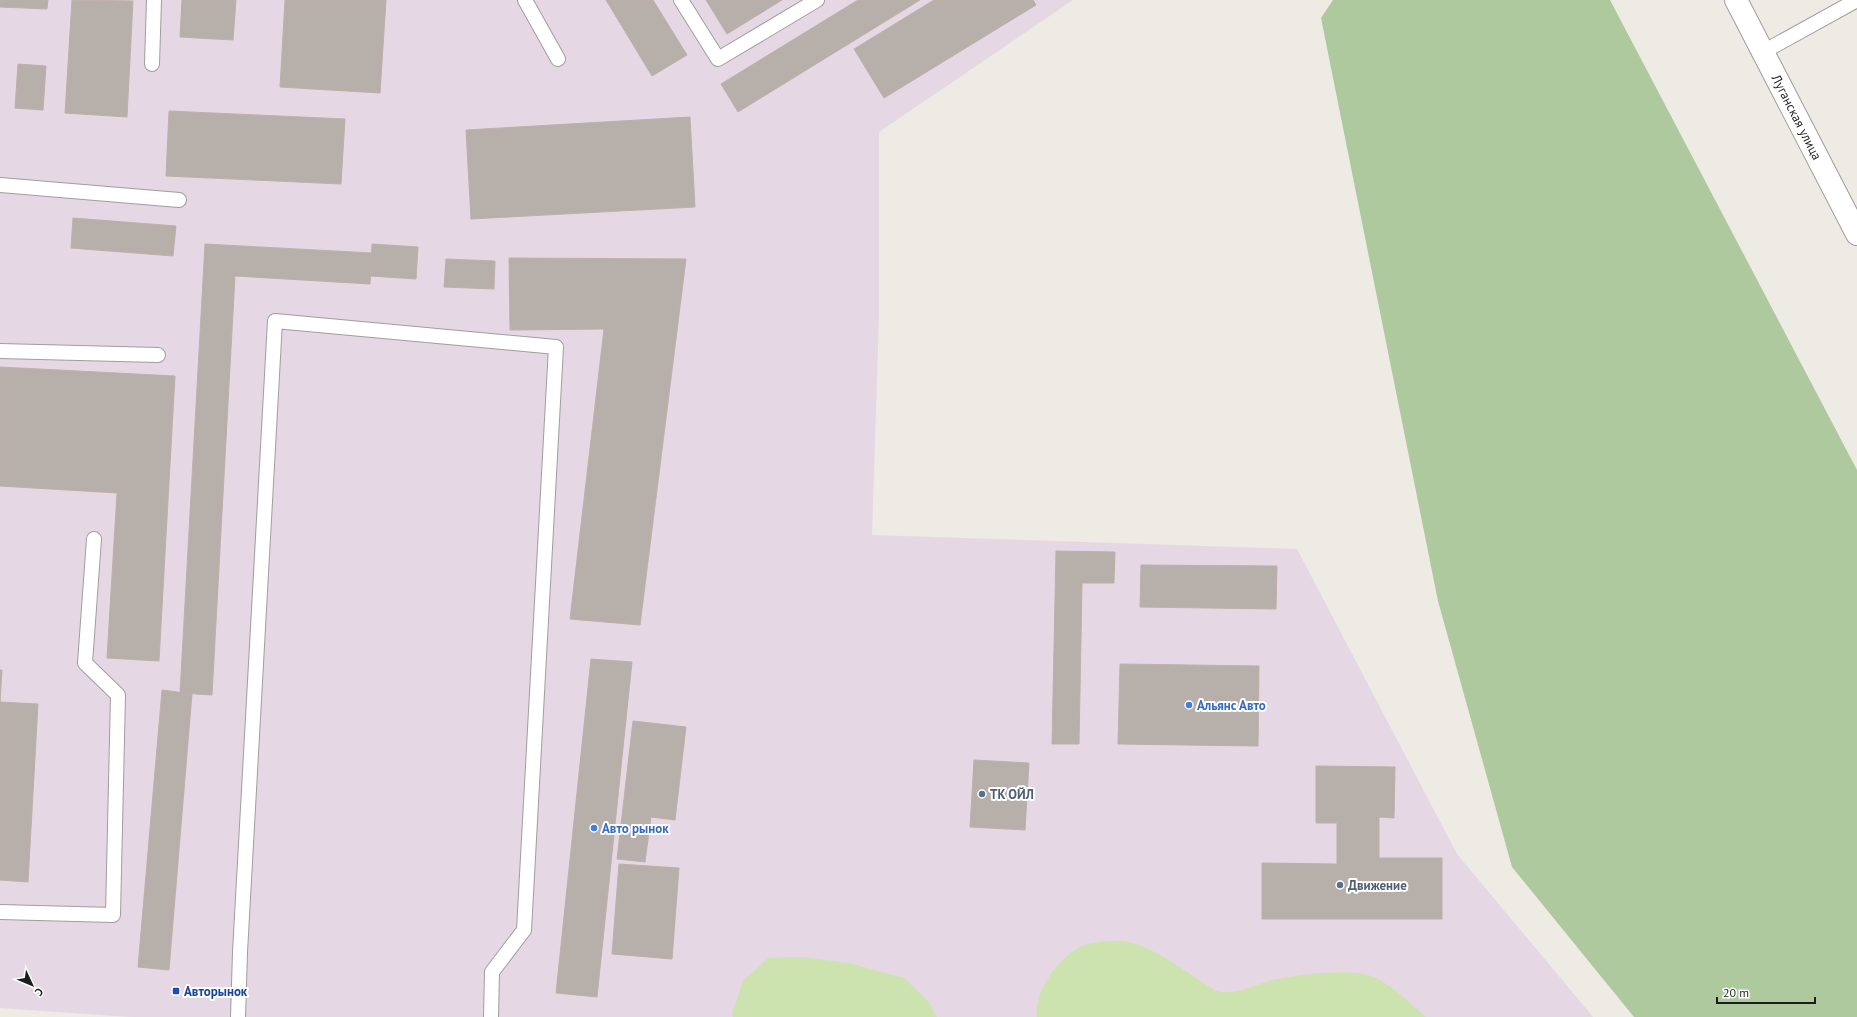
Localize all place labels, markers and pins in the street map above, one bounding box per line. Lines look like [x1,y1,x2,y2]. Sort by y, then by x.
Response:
place label: Альянс Авто [1197,697,1266,714]
marker: Альянс Авто [1184,700,1194,710]
place label: ТК ОЙЛ [990,786,1034,803]
marker: ТК ОЙЛ [977,789,987,799]
place label: Авто рынок [602,820,669,837]
marker: Авто рынок [589,823,599,833]
place label: Движение [1348,877,1407,894]
marker: Движение [1335,880,1345,890]
place label: Авторынок [184,983,248,1000]
marker: Авторынок [171,986,181,996]

